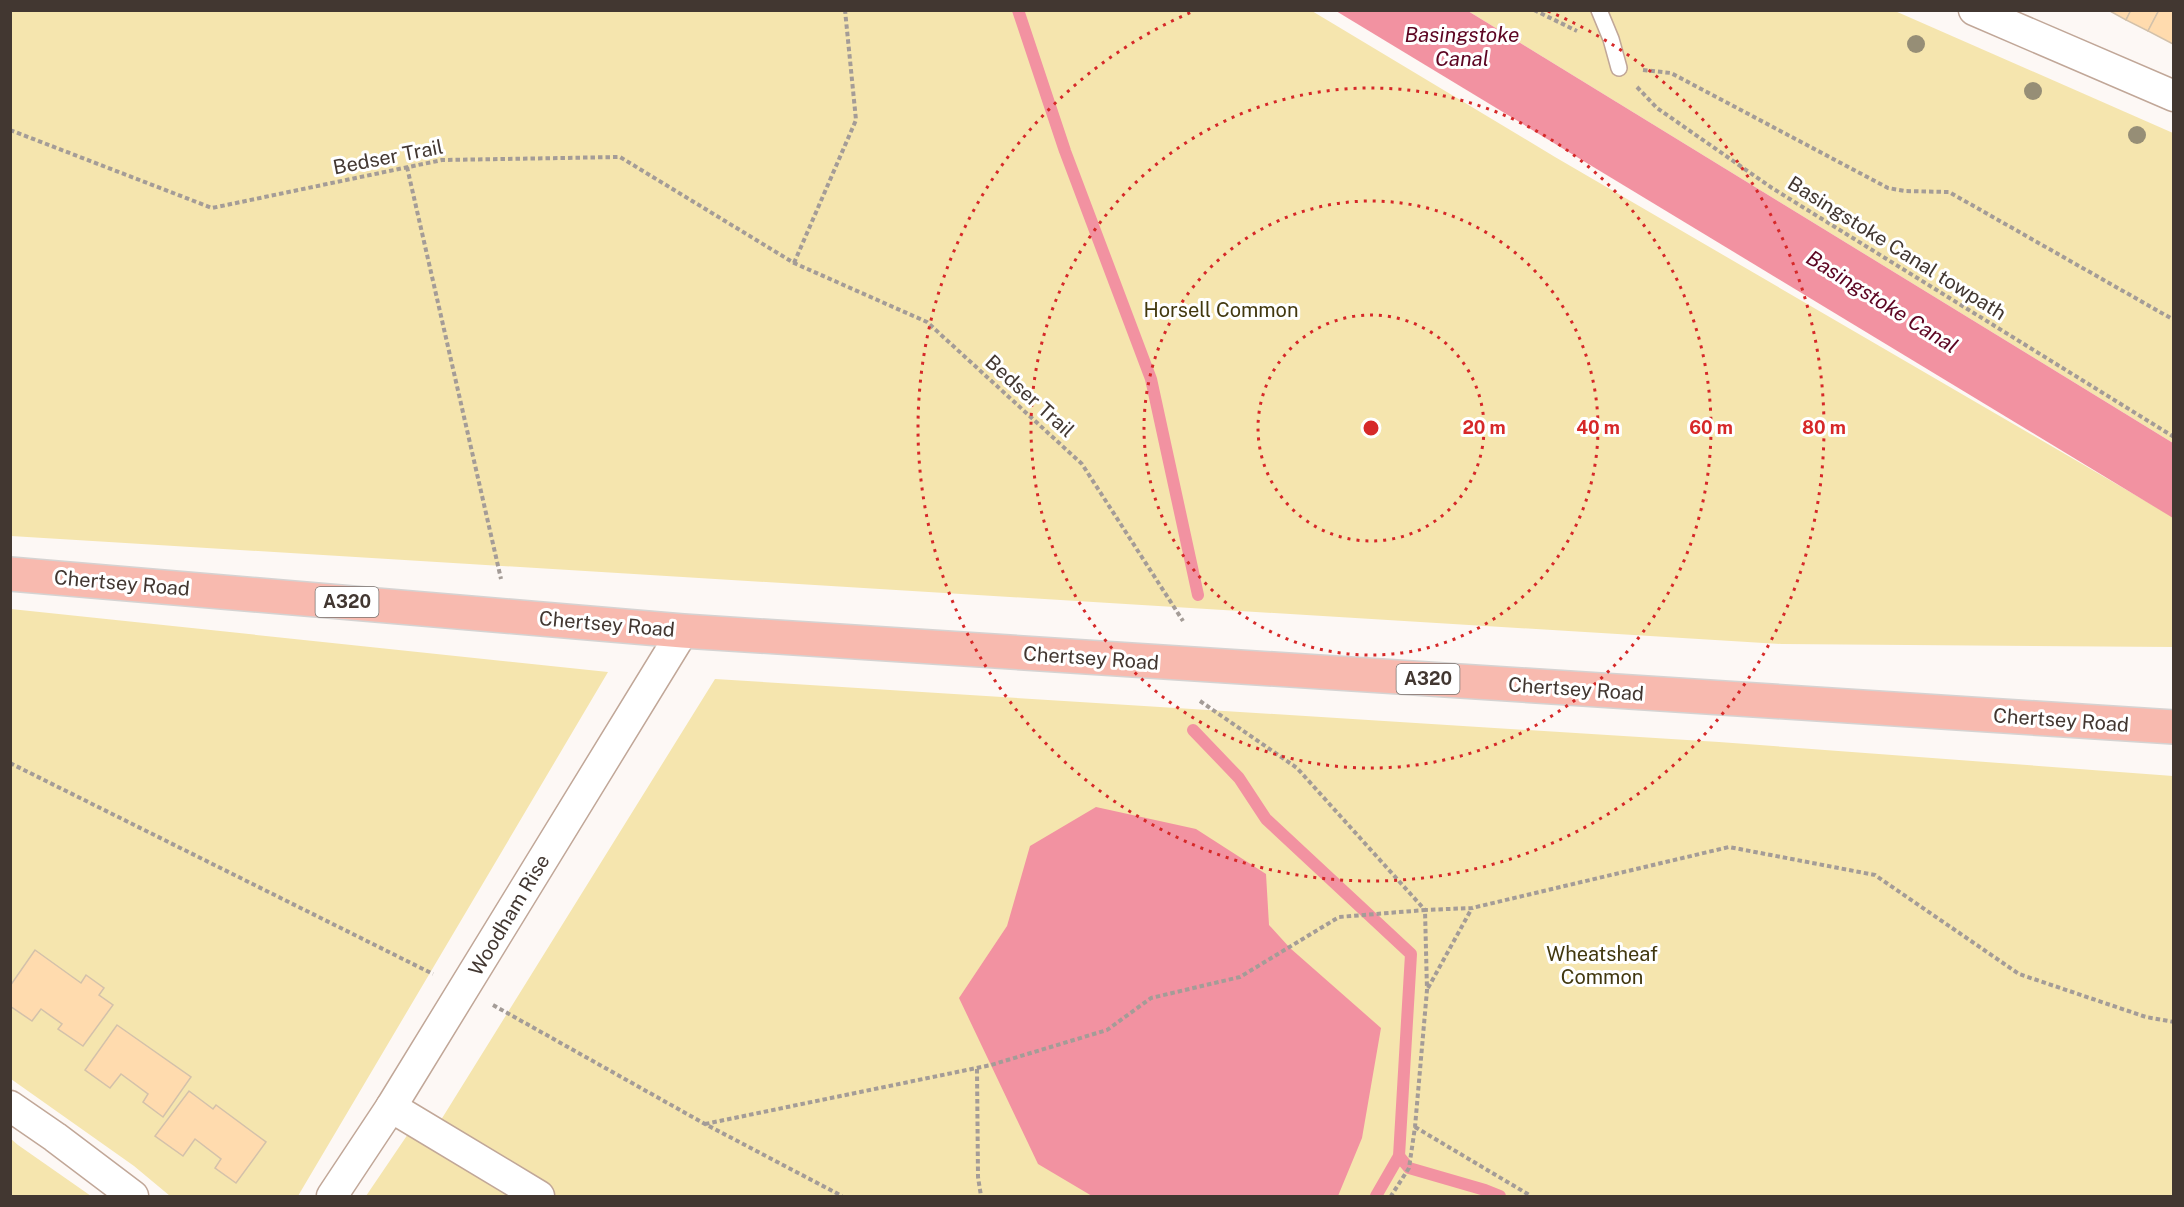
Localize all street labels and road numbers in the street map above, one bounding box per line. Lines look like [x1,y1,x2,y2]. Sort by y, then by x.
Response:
street label: Bedser Trail [331,135,445,179]
street label: Basingstoke Canal towpath [1783,171,2011,325]
street label: Bedser Trail [980,350,1080,442]
street label: Chertsey Road [53,565,191,601]
road number: A320 [316,587,378,617]
street label: Chertsey Road [538,606,676,642]
street label: Chertsey Road [1022,641,1160,675]
road number: A320 [1396,664,1460,694]
street label: Chertsey Road [1507,672,1645,706]
street label: Chertsey Road [1992,703,2130,737]
street label: Woodham Rise [463,850,555,980]

